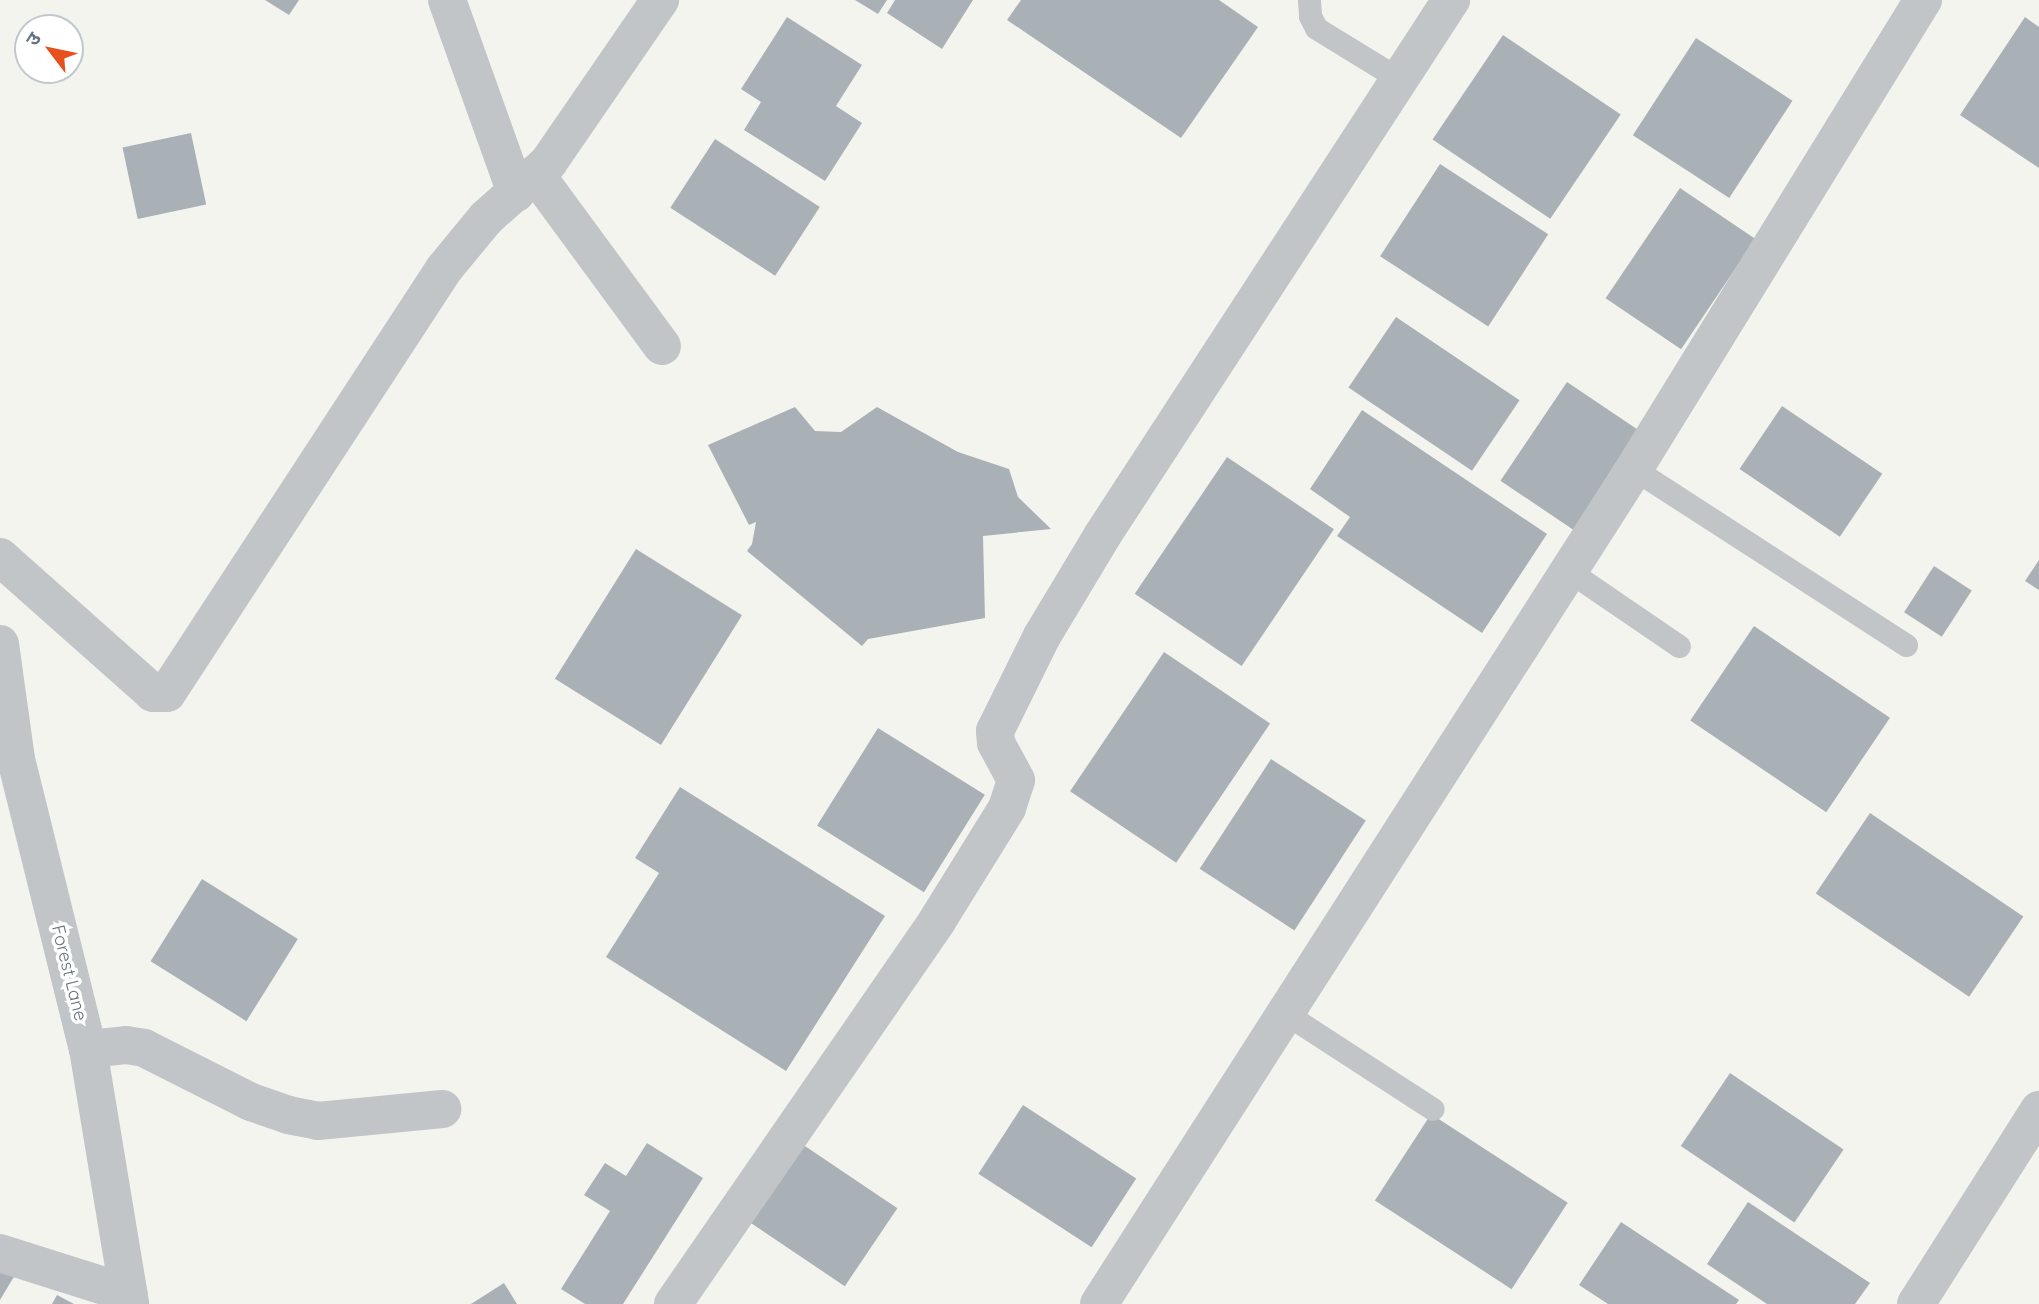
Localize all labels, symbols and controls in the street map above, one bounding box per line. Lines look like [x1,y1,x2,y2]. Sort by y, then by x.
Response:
north arrow [14,14,84,84]
text: उ [20,28,46,50]
street label: Forest Lane [47,923,91,1023]

